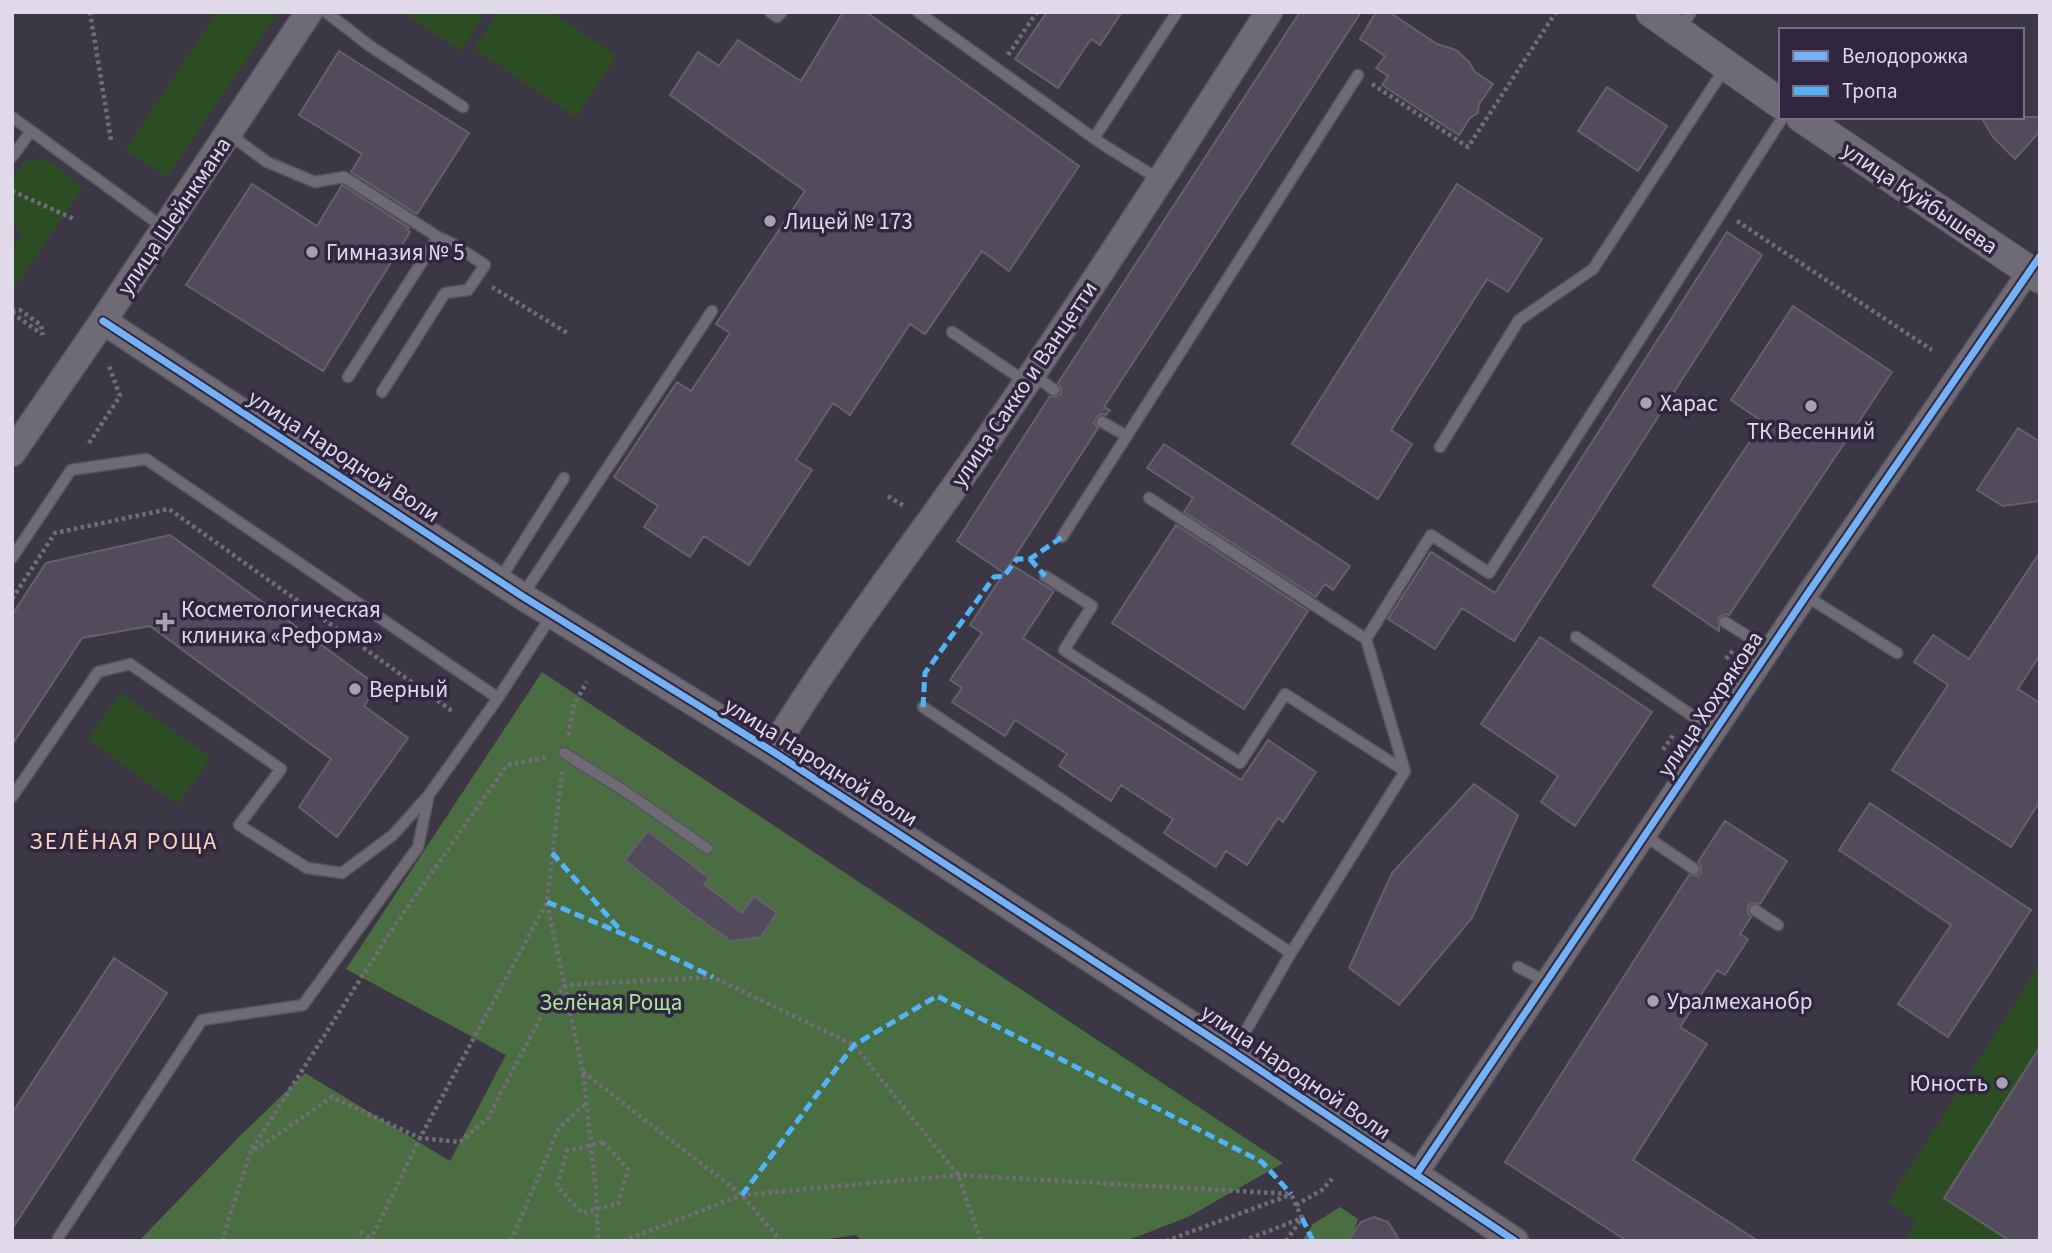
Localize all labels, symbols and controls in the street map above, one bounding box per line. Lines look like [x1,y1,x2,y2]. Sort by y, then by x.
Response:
legend [1779,28,2024,119]
text: Велодорожка [1842,41,1968,71]
text: Тропа [1842,76,1898,106]
street label: улица Шейнкмана [109,130,239,302]
street label: улица Куйбышева [1836,134,2004,262]
place label: Лицей № 173 [784,205,913,238]
marker: Лицей № 173 [762,213,778,229]
place label: Гимназия № 5 [326,236,465,269]
marker: Гимназия № 5 [304,244,320,260]
street label: улица Сакко и Ванцетти [943,274,1105,494]
street label: улица Народной Воли [241,381,447,531]
place label: Харас [1660,387,1718,420]
marker: Харас [1638,395,1654,411]
marker: ТК Весенний [1803,398,1819,414]
place label: ТК Весенний [1747,415,1875,448]
place label: Косметологическая клиника «Реформа» [181,593,383,652]
marker: Косметологическая клиника «Реформа» [155,612,175,632]
street label: улица Хохрякова [1649,624,1771,784]
place label: Верный [369,673,448,706]
marker: Верный [347,681,363,697]
street label: улица Народной Воли [718,689,924,835]
district label: ЗЕЛЁНАЯ РОЩА [30,824,218,859]
place label: Уралмеханобр [1667,985,1812,1018]
park label: Зелёная Роща [540,986,682,1019]
marker: Уралмеханобр [1645,993,1661,1009]
street label: улица Народной Воли [1194,996,1398,1148]
place label: Юность [1910,1067,1988,1100]
marker: Юность [1994,1075,2010,1091]

